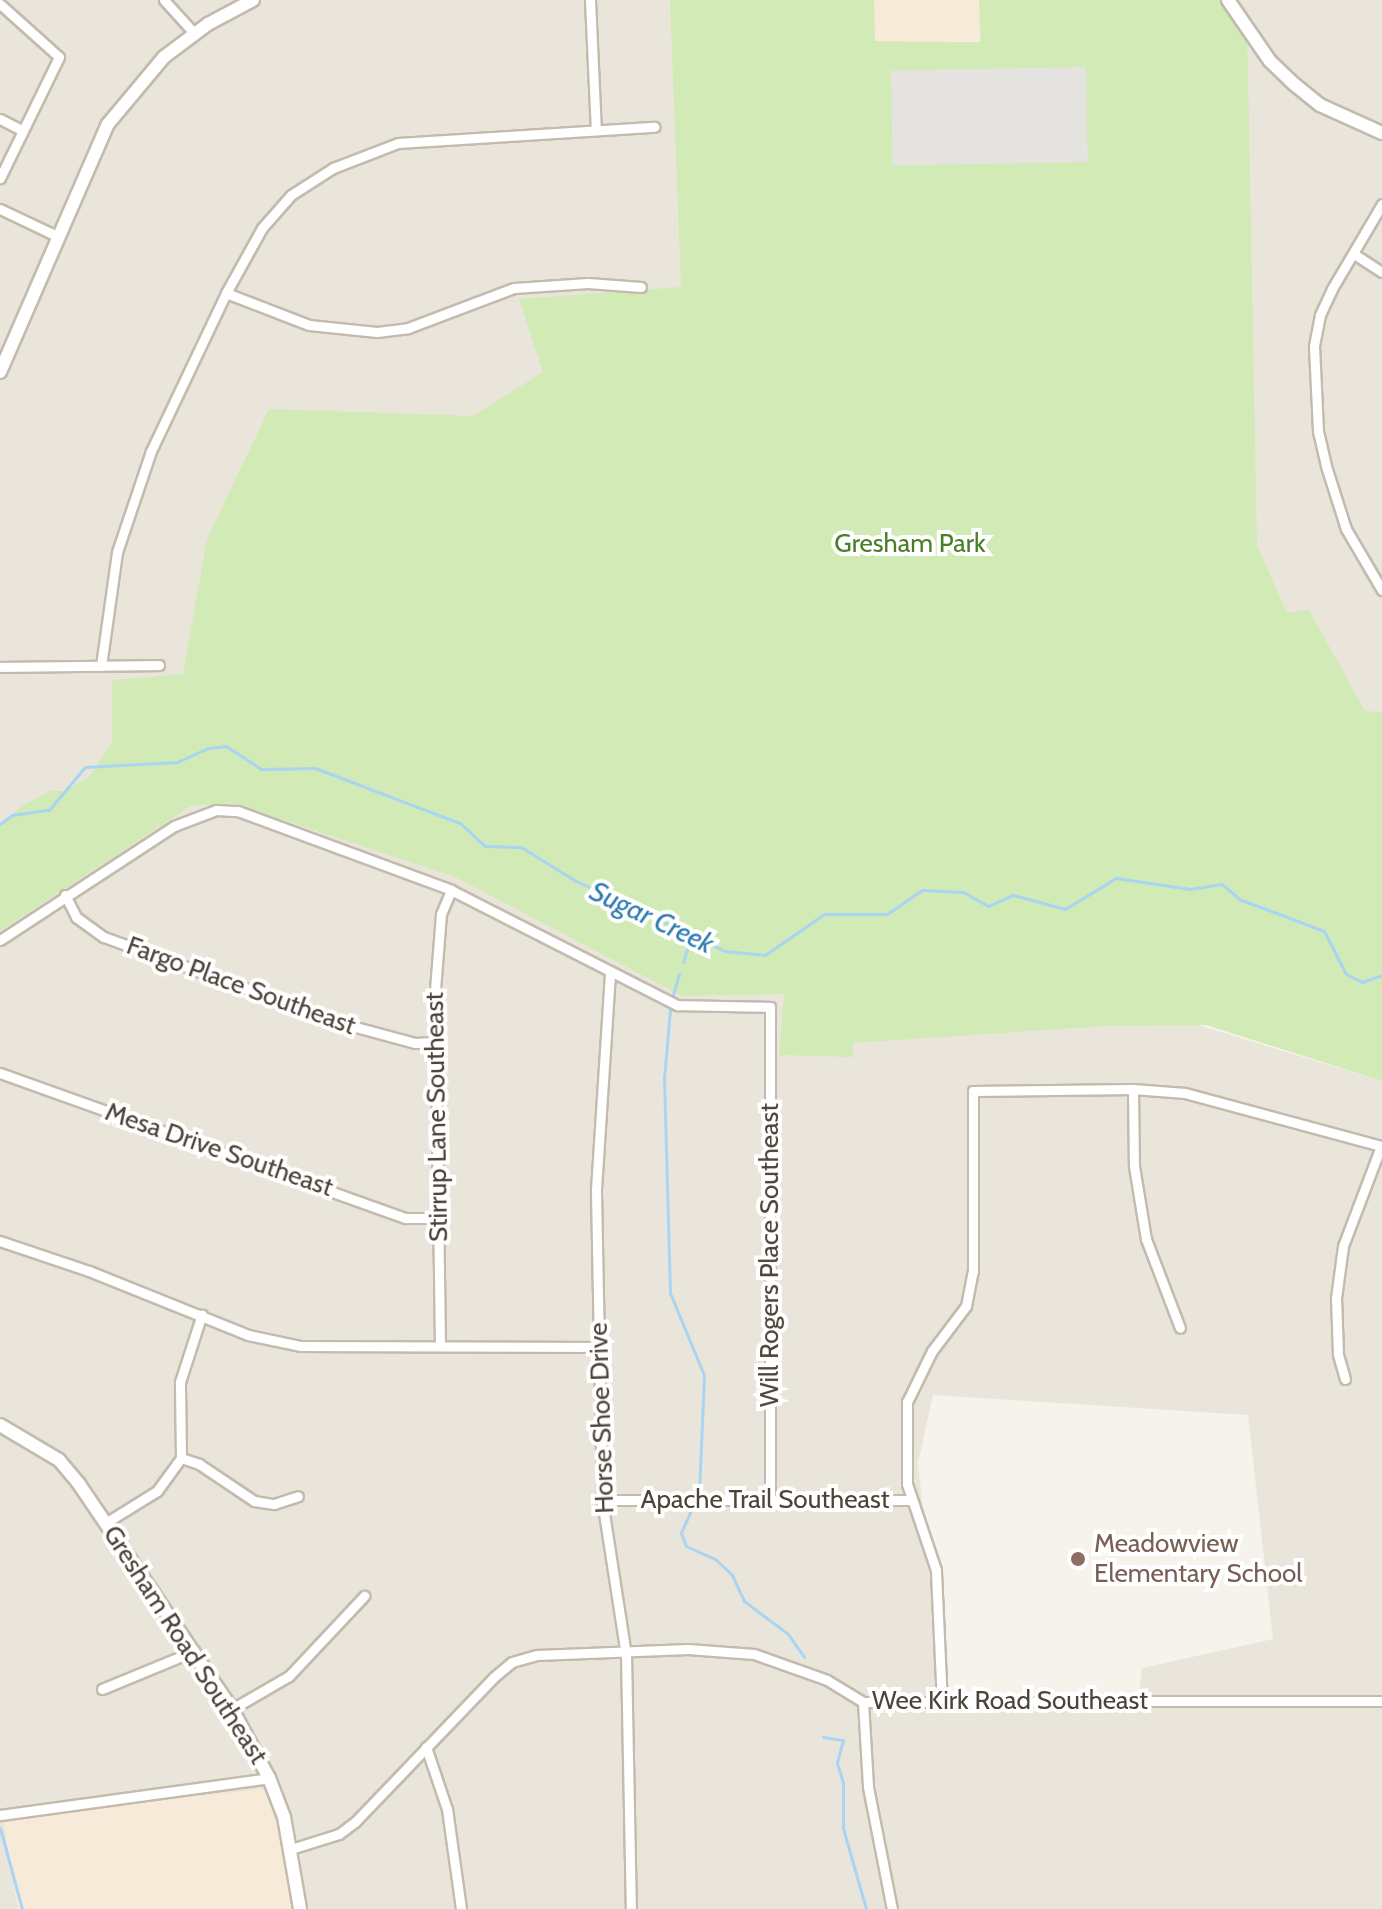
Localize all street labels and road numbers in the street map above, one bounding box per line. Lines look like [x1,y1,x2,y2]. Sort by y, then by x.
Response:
street label: Fargo Place Southeast [122,930,360,1042]
street label: Stirrup Lane Southeast [419,992,455,1242]
street label: Mesa Drive Southeast [101,1096,337,1204]
street label: Will Rogers Place Southeast [754,1103,786,1407]
street label: Horse Shoe Drive [583,1322,621,1514]
street label: Apache Trail Southeast [641,1484,889,1516]
street label: Gresham Road Southeast [96,1520,274,1770]
street label: Wee Kirk Road Southeast [872,1685,1148,1717]

